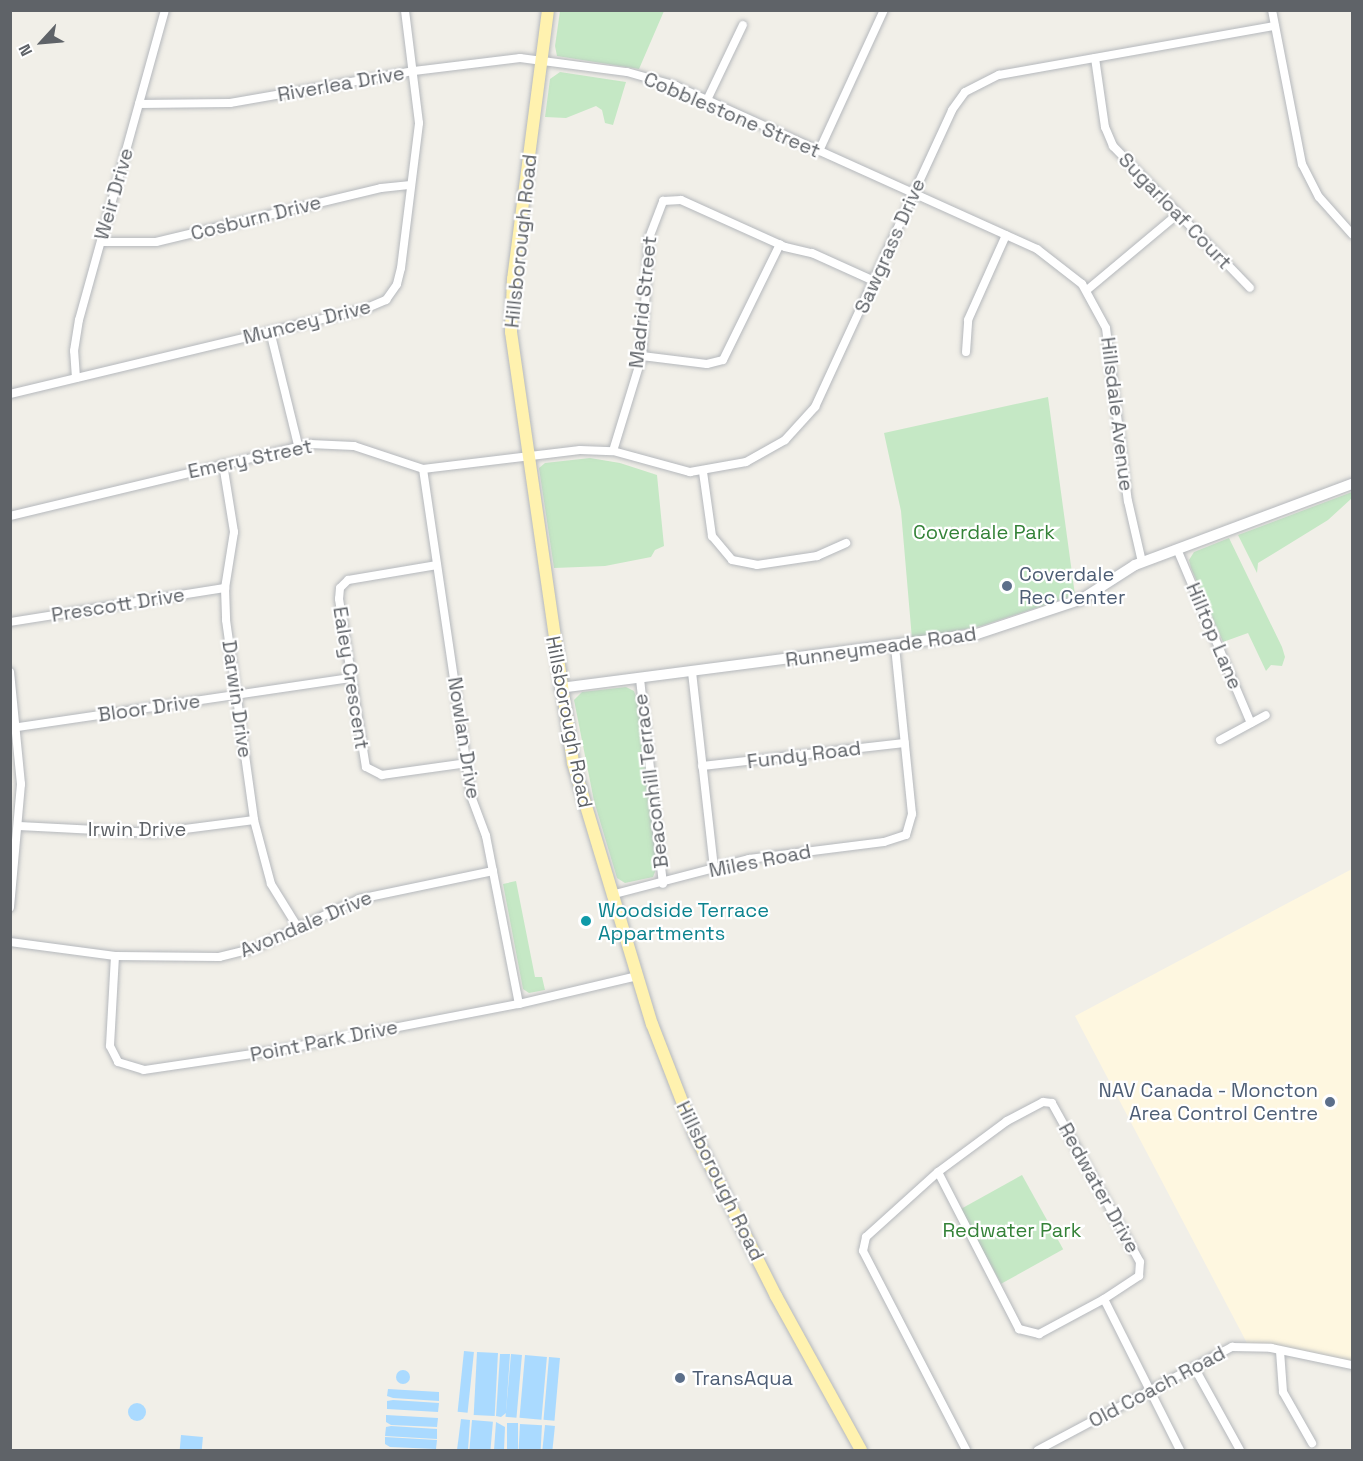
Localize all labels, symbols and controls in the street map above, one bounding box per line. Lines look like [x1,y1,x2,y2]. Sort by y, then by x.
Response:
north arrow [12,12,72,72]
text: N [14,41,37,60]
street label: Riverlea Drive [276,61,406,107]
street label: Cobblestone Street [640,67,824,163]
street label: Weir Drive [89,145,139,243]
street label: Sugarloaf Court [1113,148,1237,274]
street label: Hillsborough Road [500,153,542,329]
street label: Sawgrass Drive [850,175,930,317]
street label: Cosburn Drive [188,190,324,246]
street label: Madrid Street [624,235,662,369]
street label: Muncey Drive [241,295,373,349]
street label: Hillsdale Avenue [1096,335,1138,493]
street label: Emery Street [186,434,314,484]
park label: Coverdale Park [913,520,1055,544]
place label: Coverdale Rec Center [1019,562,1125,609]
marker: Coverdale Rec Center [1000,579,1014,593]
street label: Hilltop Lane [1181,579,1247,693]
street label: Prescott Drive [50,583,186,627]
street label: Ealey Crescent [328,605,374,751]
street label: Runneymeade Road [784,622,978,672]
street label: Hillsborough Road [541,634,597,810]
street label: Darwin Drive [217,639,257,759]
street label: Nowlan Drive [443,675,485,801]
street label: Bloor Drive [96,689,202,727]
street label: Beaconhill Terrace [628,692,674,870]
street label: Fundy Road [746,736,862,774]
street label: Irwin Drive [88,817,186,841]
street label: Miles Road [707,839,813,883]
street label: Avondale Drive [236,885,376,963]
place label: Woodside Terrace Appartments [598,898,769,945]
marker: Woodside Terrace Appartments [579,914,593,928]
street label: Point Park Drive [248,1015,400,1067]
place label: NAV Canada - Moncton Area Control Centre [1097,1078,1318,1125]
marker: NAV Canada - Moncton Area Control Centre [1323,1095,1337,1109]
street label: Hillsborough Road [671,1097,769,1265]
street label: Redwater Drive [1053,1119,1145,1257]
park label: Redwater Park [942,1218,1082,1242]
street label: Old Coach Road [1085,1341,1229,1433]
place label: TransAqua [692,1366,793,1390]
marker: TransAqua [673,1371,687,1385]

